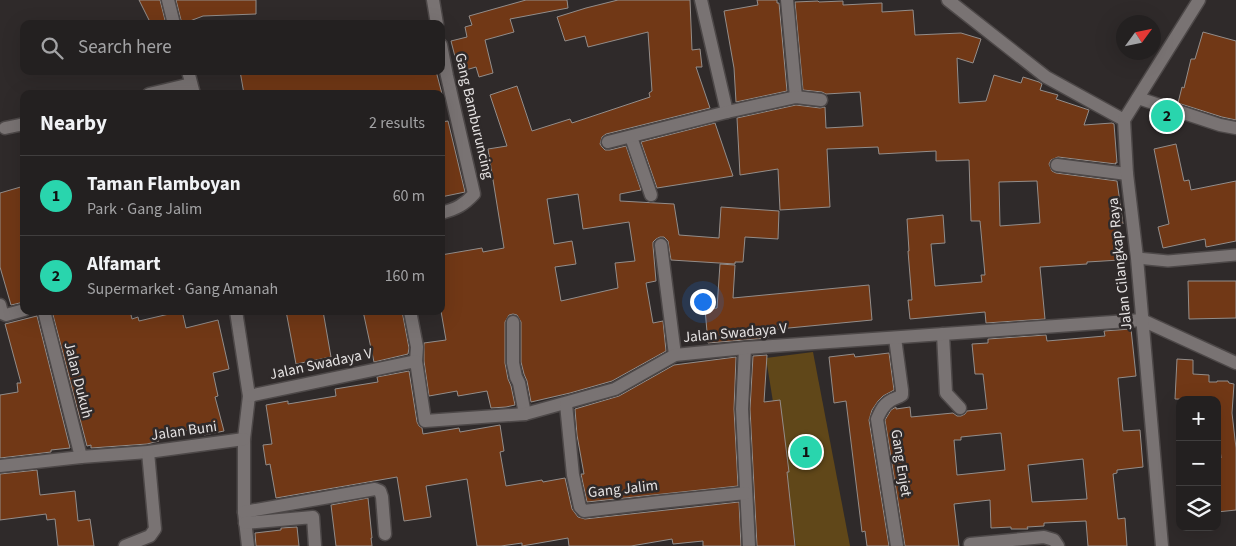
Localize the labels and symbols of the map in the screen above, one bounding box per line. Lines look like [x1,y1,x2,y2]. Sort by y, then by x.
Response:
north arrow [1116,15,1161,60]
street label: Gang Bamburuncing [449,51,499,181]
pin: 2 [1151,97,1183,135]
street label: Jalan Cilangkap Raya [1103,197,1137,331]
your location [690,289,716,315]
street label: Jalan Swadaya V [682,318,788,348]
street label: Jalan Dukuh [58,339,98,421]
street label: Jalan Swadaya V [268,343,375,385]
street label: Jalan Buni [150,416,218,446]
street label: Gang Enjet [885,428,917,498]
pin: 1 [790,433,822,471]
street label: Gang Jalim [587,475,659,503]

